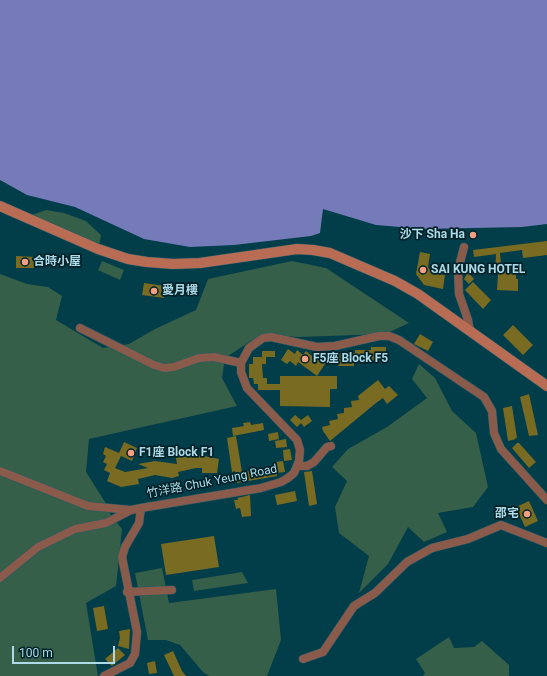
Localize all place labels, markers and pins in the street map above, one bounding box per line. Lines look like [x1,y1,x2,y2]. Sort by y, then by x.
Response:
place label: 沙下 Sha Ha [400,228,465,242]
marker: 沙下 Sha Ha [468,230,478,240]
place label: 合時小屋 [33,255,81,269]
marker: 合時小屋 [20,257,30,267]
place label: SAI KUNG HOTEL [431,263,525,277]
marker: SAI KUNG HOTEL [418,265,428,275]
place label: 愛月樓 [162,284,198,298]
marker: 愛月樓 [149,286,159,296]
place label: F5座 Block F5 [313,352,388,366]
marker: F5座 Block F5 [300,354,310,364]
place label: F1座 Block F1 [139,446,214,460]
marker: F1座 Block F1 [126,448,136,458]
place label: 邵宅 [495,507,519,521]
marker: 邵宅 [522,509,532,519]

